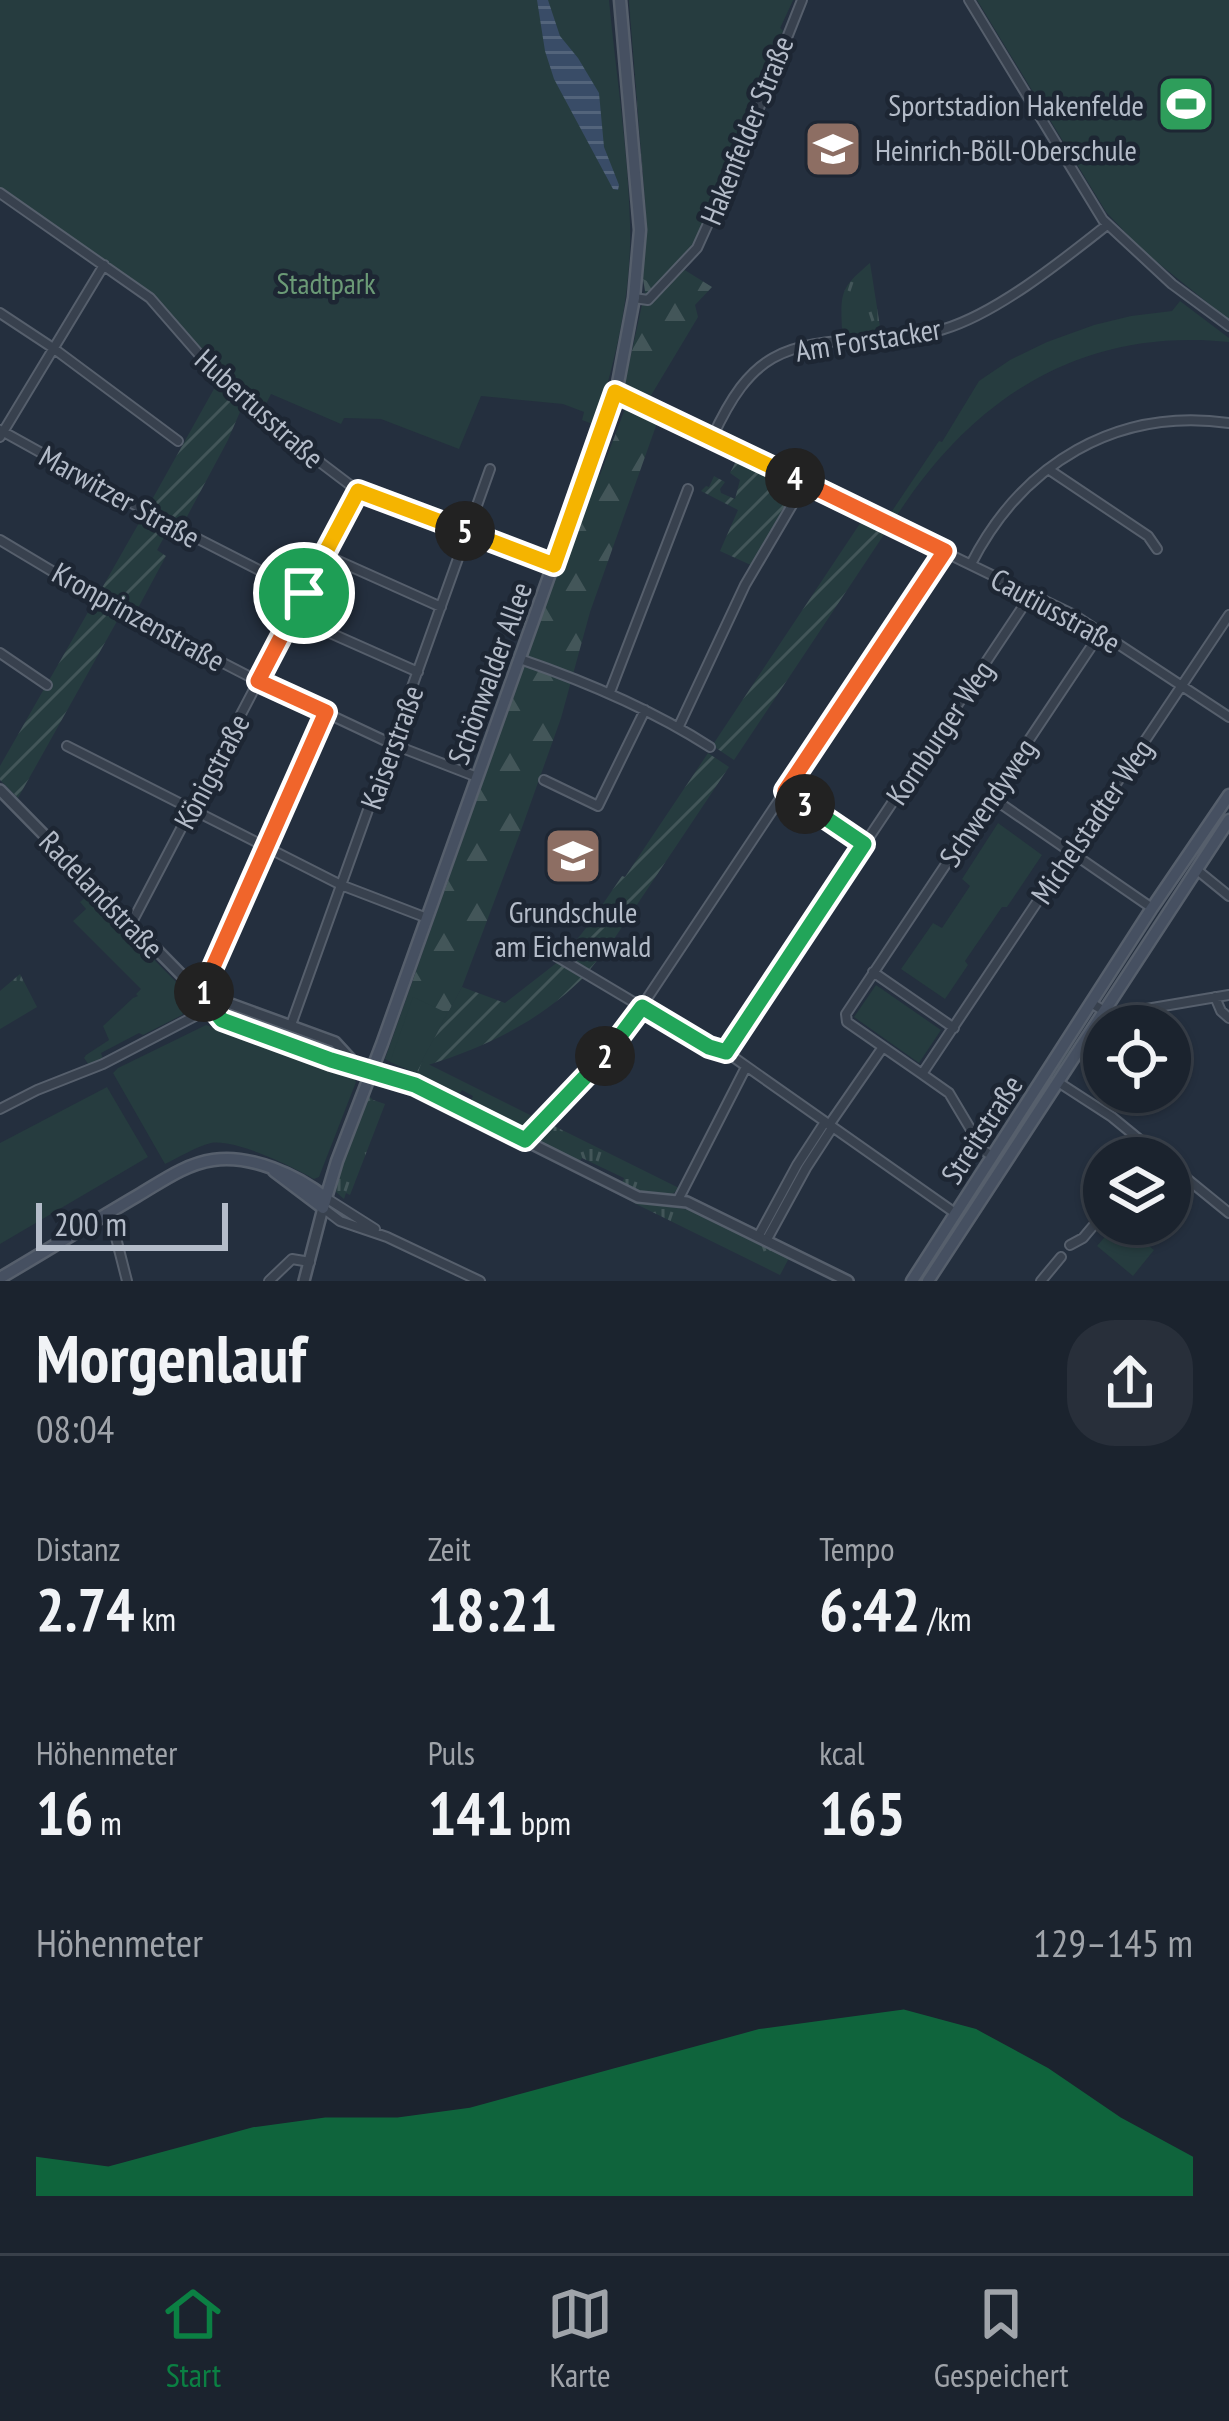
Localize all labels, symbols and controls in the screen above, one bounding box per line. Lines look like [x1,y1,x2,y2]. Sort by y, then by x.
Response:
street label: Hakenfelder Straße [690,30,802,230]
sports icon: Sportstadion Hakenfelde [1155,73,1217,135]
place label: Sportstadion Hakenfelde [888,85,1144,124]
school or university icon: Heinrich-Böll-Oberschule [802,118,864,180]
place label: Heinrich-Böll-Oberschule [875,130,1137,169]
park label: Stadtpark [276,263,376,302]
street label: Am Forstacker [793,308,944,370]
street label: Hubertusstraße [187,340,333,476]
street label: Marwitzer Straße [33,436,207,556]
pin: 4 [765,448,825,508]
text: 4 [787,456,803,499]
pin: 5 [435,501,495,561]
text: 5 [457,509,473,552]
pin [253,542,355,644]
street label: Kronprinzenstraße [46,553,232,679]
street label: Cautiusstraße [984,559,1128,661]
icon: arrive [271,560,337,626]
street label: Schönwalder Allee [438,576,540,770]
street label: Kornburger Weg [876,652,1002,812]
street label: Kaiserstraße [351,680,431,814]
street label: Königstraße [164,707,258,835]
street label: Schwendyweg [930,730,1044,874]
street label: Michelstadter Weg [1021,731,1161,911]
pin: 3 [775,774,835,834]
text: 3 [797,782,813,825]
street label: Radelandstraße [32,822,172,966]
school or university icon: Grundschule am Eichenwald [542,825,604,887]
place label: Grundschule am Eichenwald [495,892,651,965]
pin: 1 [174,962,234,1022]
text: 1 [196,970,212,1013]
map controls [1083,1005,1191,1245]
button: locate [1083,1005,1191,1113]
pin: 2 [575,1026,635,1086]
text: 2 [597,1034,613,1077]
street label: Streitstraße [931,1067,1031,1191]
button: layers [1083,1137,1191,1245]
scale bar [36,1197,228,1250]
text: 200 m [54,1202,127,1245]
text: Morgenlauf [36,1315,306,1400]
button: share [1067,1320,1193,1446]
text: 08:04 [36,1403,114,1454]
text: Distanz [36,1527,120,1570]
text: Zeit [428,1527,471,1570]
text: Tempo [819,1527,894,1570]
text: 2.74 [36,1570,135,1648]
text: 18:21 [428,1570,557,1648]
text: 6:42 [819,1570,920,1648]
text: km [135,1597,176,1640]
text: /km [920,1597,971,1640]
text: Höhenmeter [36,1731,177,1774]
text: Puls [428,1731,475,1774]
text: kcal [819,1731,864,1774]
text: 16 [36,1774,93,1852]
text: 141 [428,1774,514,1852]
text: 165 [819,1774,905,1852]
text: m [93,1801,122,1844]
text: bpm [514,1801,571,1844]
text: Höhenmeter [36,1917,203,1968]
text: 129–145 m [1033,1917,1193,1968]
tab: Start [160,2281,226,2396]
tab: Karte [547,2281,613,2396]
tab: Gespeichert [934,2281,1069,2396]

